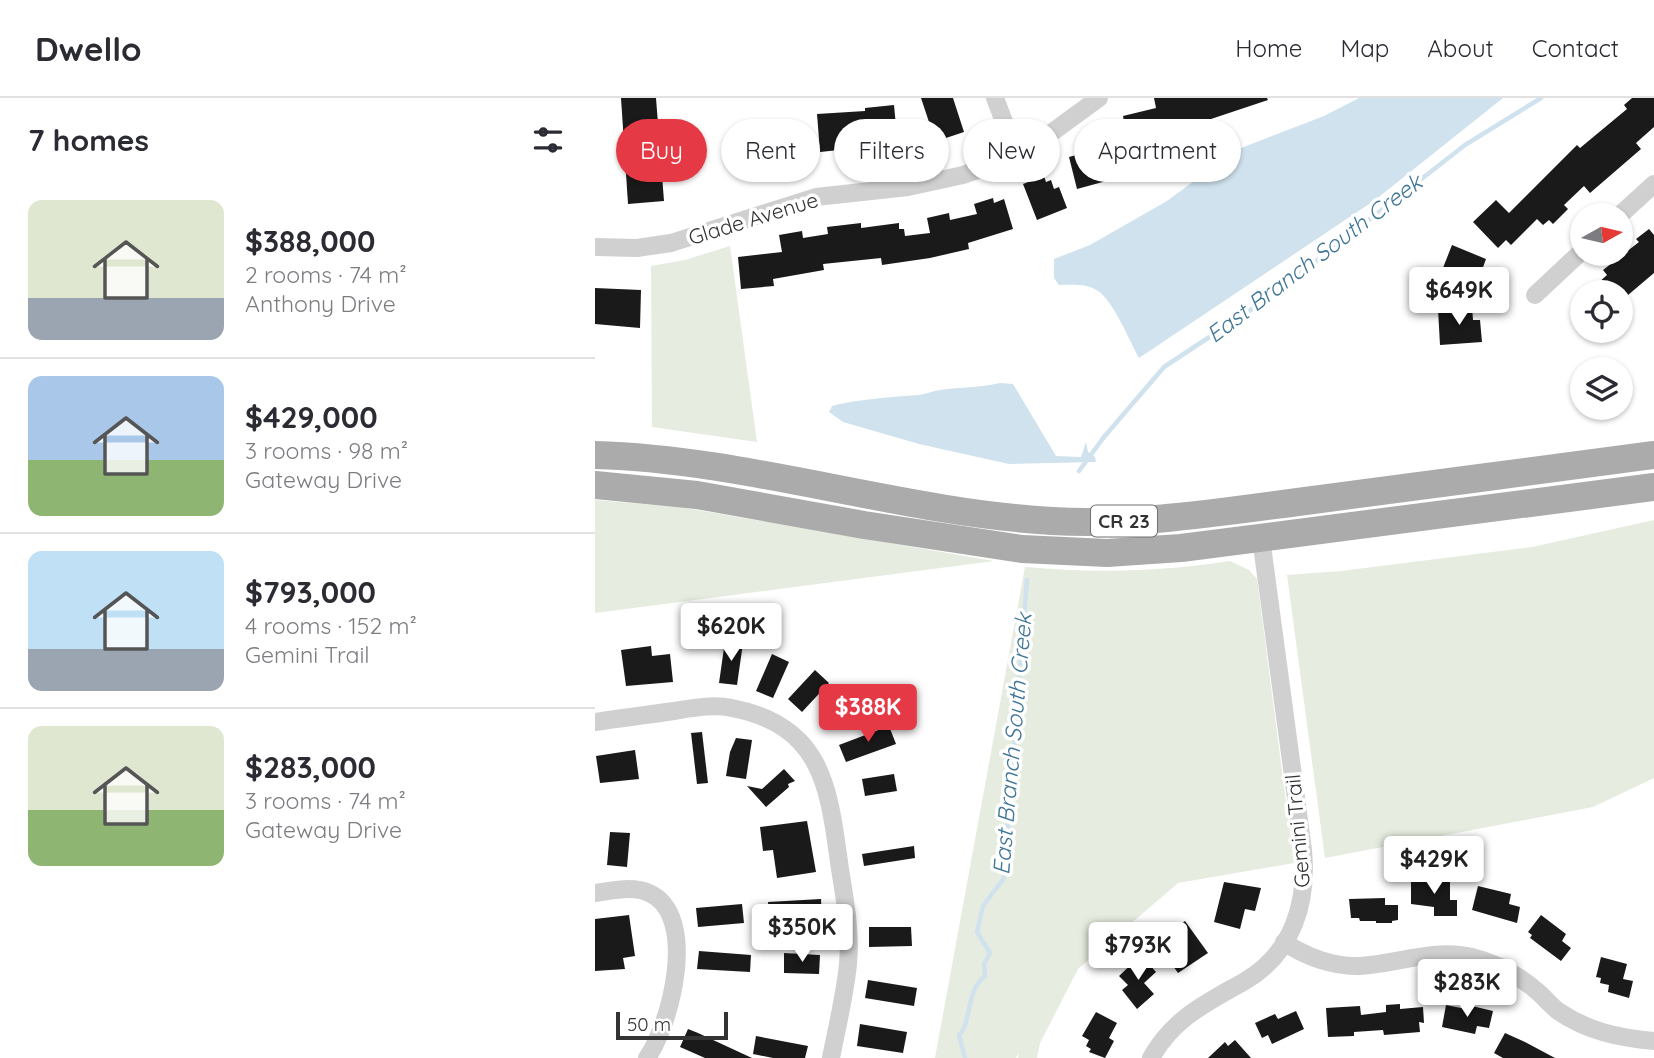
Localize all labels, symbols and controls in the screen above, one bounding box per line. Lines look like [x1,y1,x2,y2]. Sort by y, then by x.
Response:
text: Dwello [35,28,142,69]
text: Home [1235,33,1302,63]
text: Map [1340,33,1389,63]
text: About [1427,33,1494,63]
text: Contact [1532,33,1619,63]
chip: Buy [616,119,707,182]
chip: Rent [721,119,820,182]
chip: Filters [834,119,949,182]
chip: New [963,119,1060,182]
chip: Apartment [1074,119,1241,182]
text: 7 homes [28,121,149,159]
icon: filters [529,121,567,159]
water label: East Branch South Creek [1200,166,1429,349]
street label: Glade Avenue [685,186,821,250]
north arrow [1570,203,1633,266]
map controls [1570,203,1633,420]
text: $388,000 [245,222,375,260]
icon: home [84,228,168,312]
text: 2 rooms · 74 m² [245,260,407,289]
pin: $649K [1410,268,1508,327]
text: $649K [1425,275,1493,304]
button: locate [1570,280,1633,343]
text: Anthony Drive [245,289,396,318]
button: layers [1570,357,1633,420]
text: $429,000 [245,398,378,436]
icon: home [84,404,168,488]
text: 3 rooms · 98 m² [245,436,408,465]
text: Gateway Drive [245,465,402,494]
road number: CR 23 [1091,506,1157,536]
text: $793,000 [245,573,376,611]
icon: home [84,579,168,663]
pin: $620K [682,603,780,663]
water label: East Branch South Creek [986,610,1038,876]
text: 4 rooms · 152 m² [245,611,417,640]
text: $620K [697,611,765,640]
text: Gemini Trail [245,640,370,669]
pin: $388K [819,684,917,744]
text: $388K [835,692,901,721]
text: $283,000 [245,748,376,786]
icon: home [84,754,168,838]
street label: Gemini Trail [1279,773,1315,889]
text: 3 rooms · 74 m² [245,786,406,815]
text: Gateway Drive [245,815,402,844]
pin: $429K [1385,836,1483,896]
text: $429K [1400,844,1468,873]
pin: $350K [753,904,851,964]
text: $350K [768,912,836,941]
pin: $793K [1089,922,1187,982]
text: $793K [1105,930,1171,959]
pin: $283K [1418,960,1516,1019]
text: $283K [1434,967,1500,996]
scale bar [616,1009,728,1041]
text: 50 m [627,1012,671,1036]

